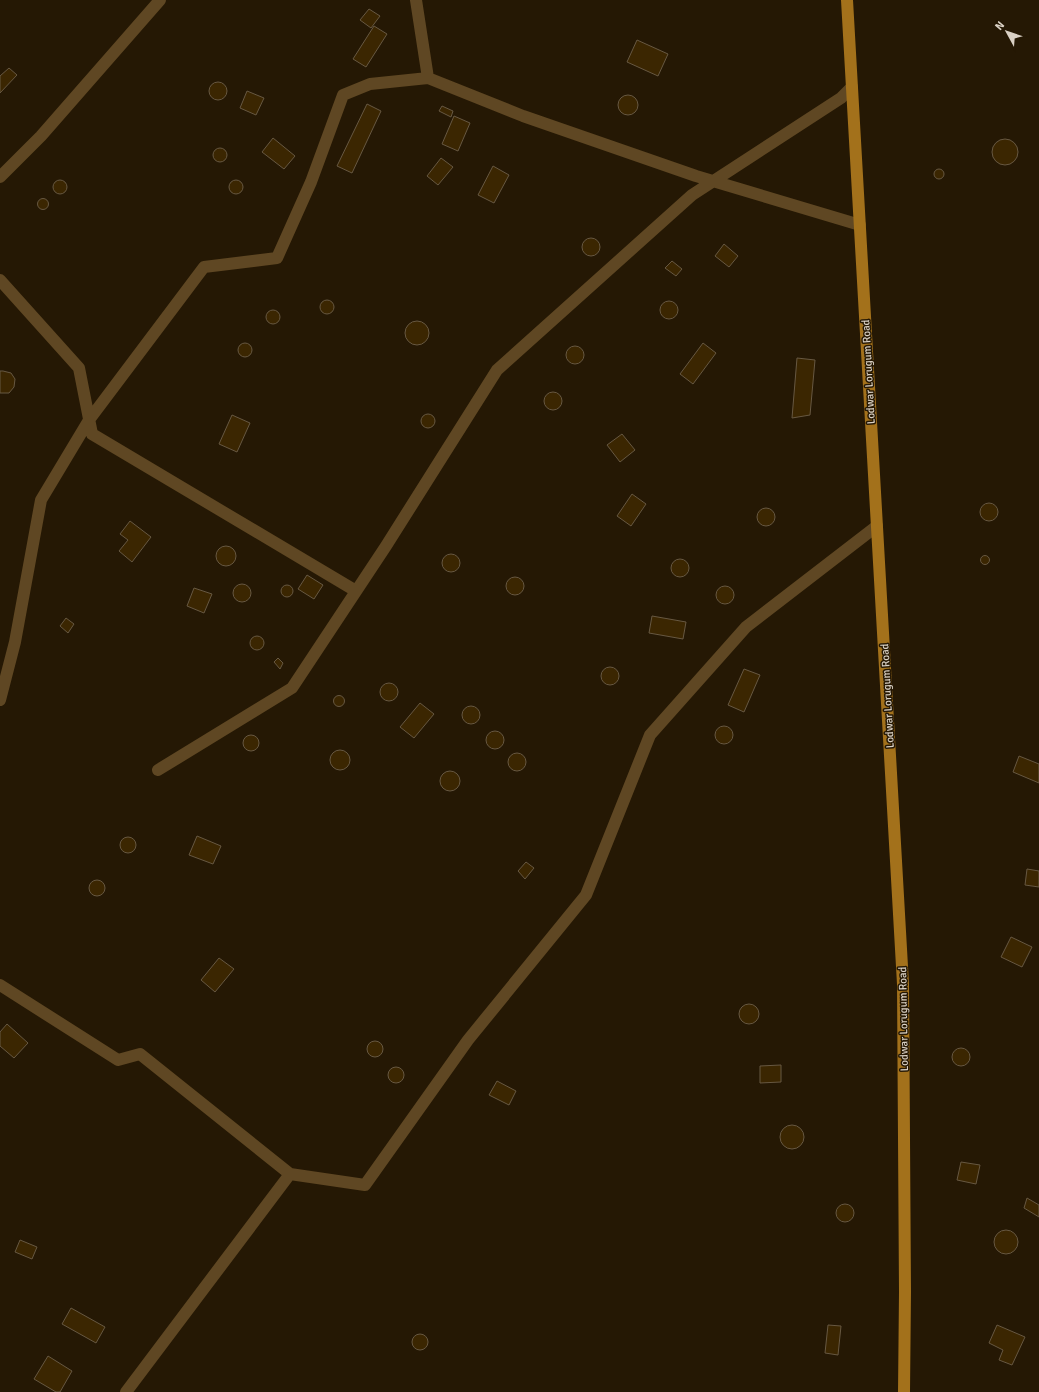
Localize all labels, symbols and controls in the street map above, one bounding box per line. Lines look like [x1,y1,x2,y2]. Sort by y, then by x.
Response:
north arrow [987,12,1027,52]
text: N [992,19,1007,33]
street label: Lodwar Lorugum Road [859,319,878,425]
street label: Lodwar Lorugum Road [878,643,897,749]
street label: Lodwar Lorugum Road [896,966,911,1071]

